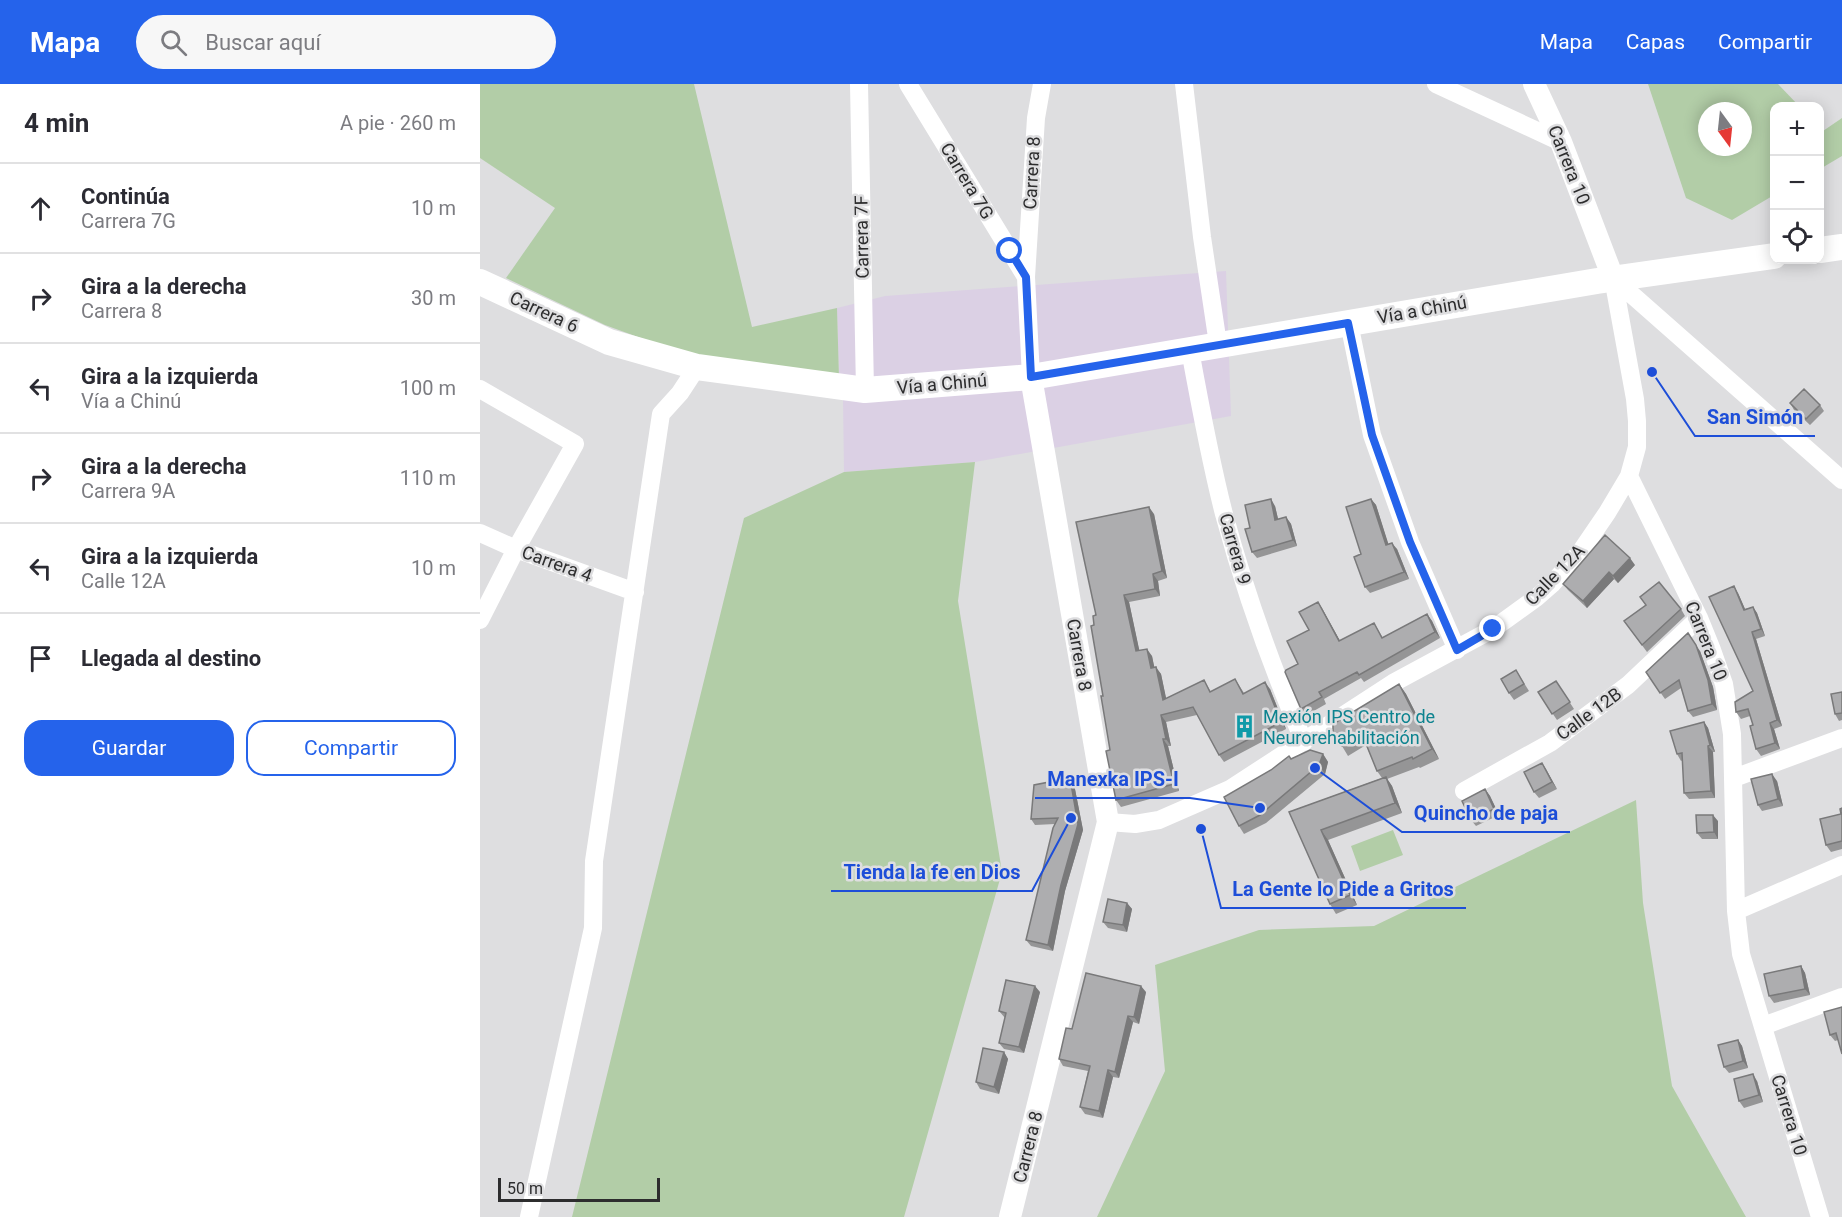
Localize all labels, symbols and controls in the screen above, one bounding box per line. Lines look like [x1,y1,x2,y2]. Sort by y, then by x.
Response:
search box [136,15,556,69]
text: Mapa [30,26,100,59]
icon: search [157,26,190,59]
text: Buscar aquí [205,30,321,55]
text: Mapa [1540,30,1593,54]
text: Capas [1626,30,1685,54]
text: Compartir [1718,30,1812,54]
north arrow [1698,102,1752,156]
map controls [1770,102,1824,264]
button: + [1770,102,1824,156]
text: 4 min [24,108,89,138]
text: A pie · 260 m [340,111,456,135]
street label: Carrera 10 [1544,122,1595,207]
street label: Carrera 8 [1019,136,1044,210]
street label: Carrera 7G [936,139,998,223]
button: − [1770,156,1824,210]
text: Continúa [81,184,170,209]
icon: ahead [24,192,57,225]
street label: Carrera 7F [850,195,873,279]
text: 10 m [411,196,456,220]
text: Carrera 7G [81,209,176,233]
button: locate [1770,210,1824,264]
route start [996,237,1022,263]
text: Gira a la derecha [81,274,247,299]
icon: right [24,282,57,315]
text: 30 m [411,286,456,310]
street label: Carrera 6 [507,287,582,337]
street label: Vía a Chinú [1376,291,1468,328]
text: Carrera 8 [81,299,162,323]
text: Gira a la izquierda [81,364,258,389]
street label: Vía a Chinú [896,369,988,398]
icon: left [24,372,57,405]
text: 100 m [400,376,456,400]
text: Vía a Chinú [81,389,181,413]
callout: San Simón [1695,398,1815,436]
text: San Simón [1707,405,1803,429]
text: Gira a la derecha [81,454,247,479]
icon: right [24,462,57,495]
text: 110 m [400,466,456,490]
text: Carrera 9A [81,479,175,503]
street label: Carrera 9 [1215,511,1256,587]
street label: Calle 12A [1521,540,1589,609]
street label: Carrera 4 [519,541,595,586]
text: Gira a la izquierda [81,544,258,569]
icon: left [24,552,57,585]
text: 10 m [411,556,456,580]
text: Calle 12A [81,569,166,593]
street label: Carrera 10 [1681,598,1732,683]
route end [1479,615,1505,641]
street label: Carrera 8 [1063,617,1096,693]
icon: arrive [24,642,57,675]
text: Llegada al destino [81,646,261,671]
street label: Calle 12B [1552,683,1626,744]
place label: Mexión IPS Centro de Neurorehabilitación [1263,706,1435,748]
building icon: Mexión IPS Centro de Neurorehabilitación [1232,714,1258,740]
button: Guardar [24,720,234,776]
button: Compartir [246,720,456,776]
callout: Manexka IPS-I [1035,760,1190,798]
text: Manexka IPS-I [1047,767,1179,791]
callout: Quincho de paja [1402,794,1570,832]
text: Quincho de paja [1414,801,1558,825]
callout: Tienda la fe en Dios [831,853,1032,891]
text: Tienda la fe en Dios [843,860,1021,884]
callout: La Gente lo Pide a Gritos [1221,870,1466,908]
text: La Gente lo Pide a Gritos [1232,877,1454,901]
street label: Carrera 10 [1767,1072,1812,1158]
street label: Carrera 8 [1008,1109,1047,1185]
scale bar [498,1175,660,1202]
text: 50 m [507,1179,543,1198]

